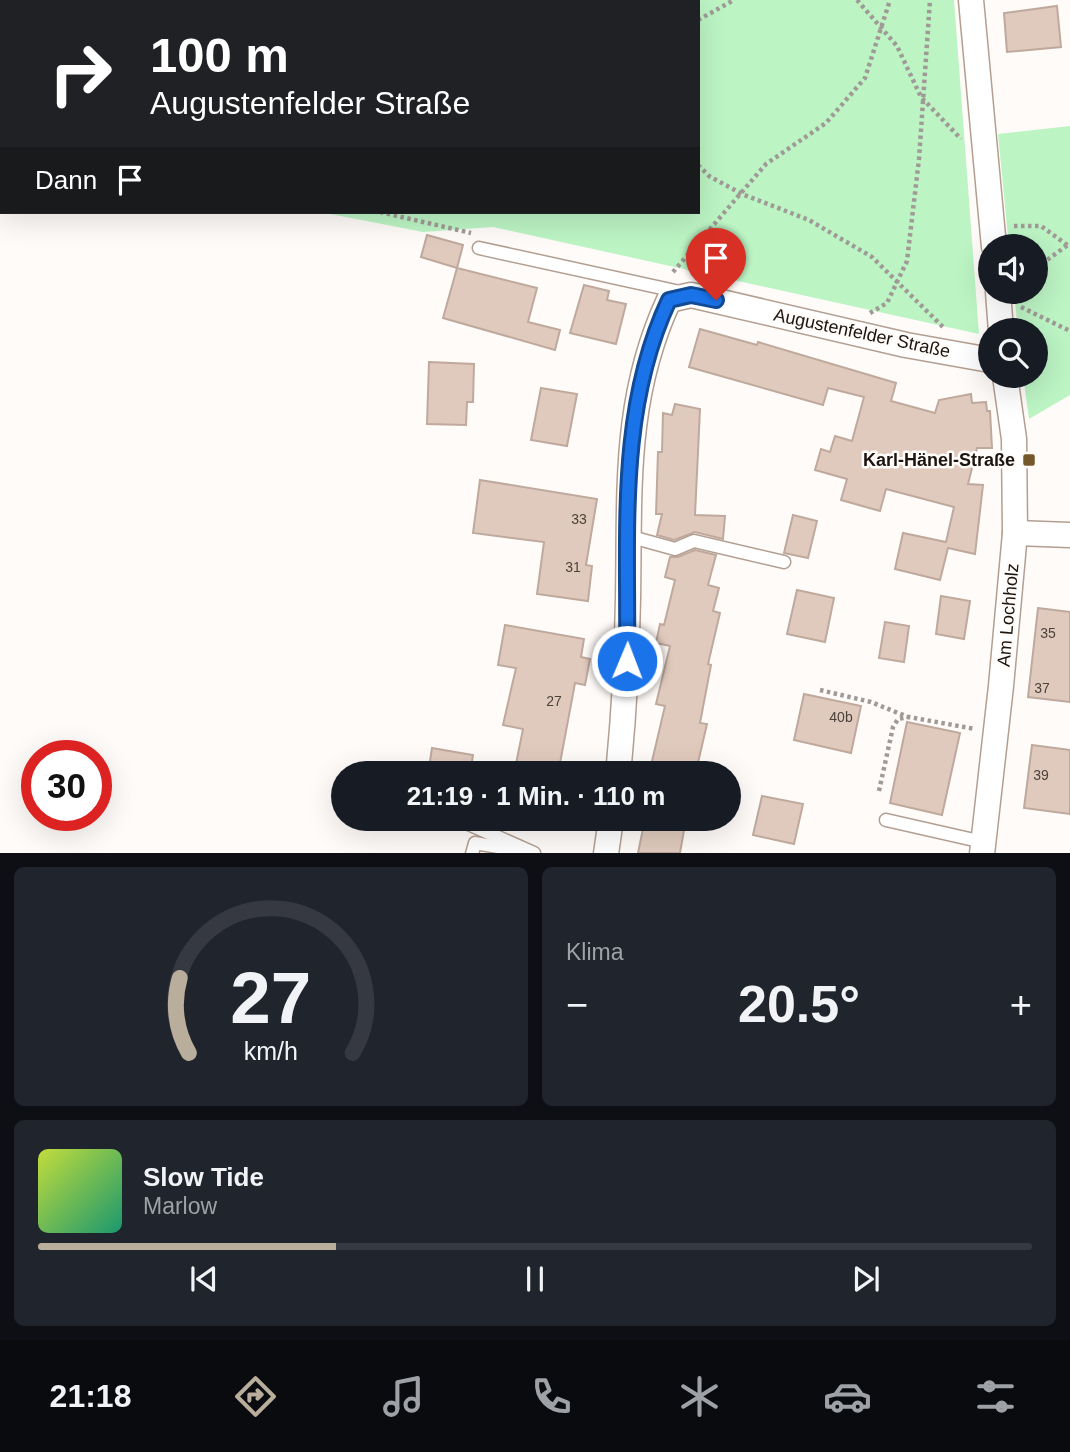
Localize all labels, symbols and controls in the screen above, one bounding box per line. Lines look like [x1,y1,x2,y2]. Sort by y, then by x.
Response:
icon: right [35,28,126,119]
text: 100 m [150,28,289,82]
text: Augustenfelder Straße [150,85,470,121]
icon: arrive [111,161,149,199]
text: Dann [35,165,97,195]
pin [686,228,746,300]
map controls [978,234,1048,388]
button: sound [978,234,1048,304]
icon: arrive [697,239,735,277]
street label: Augustenfelder Straße [772,304,952,362]
button: search [978,318,1048,388]
place label: Karl-Hänel-Straße [863,450,1015,470]
marker: Karl-Hänel-Straße [1021,452,1037,468]
house number: 33 [571,511,587,527]
house number: 31 [565,559,581,575]
street label: Am Lochholz [994,562,1022,668]
position arrow [590,624,664,698]
house number: 35 [1040,625,1056,641]
house number: 37 [1034,680,1050,696]
house number: 27 [546,693,562,709]
house number: 40b [829,709,853,725]
speed limit sign: 30 [21,740,112,831]
house number: 39 [1033,767,1049,783]
text: 21:19 · 1 Min. · 110 m [407,781,665,811]
text: Klima [566,939,624,965]
text: 27 [231,957,311,1038]
text: 20.5° [738,975,860,1033]
text: − [566,984,588,1026]
text: + [1010,984,1032,1026]
text: km/h [244,1036,298,1064]
text: Slow Tide [143,1162,264,1192]
text: Marlow [143,1193,217,1219]
icon: previous [185,1260,223,1298]
icon: pause [516,1260,554,1298]
icon: next [847,1260,885,1298]
icon: directions [231,1372,280,1421]
icon: music [379,1372,428,1421]
icon: phone [527,1372,576,1421]
icon: climate [675,1372,724,1421]
icon: car [823,1372,872,1421]
icon: filters [971,1372,1020,1421]
text: 21:18 [50,1378,131,1414]

